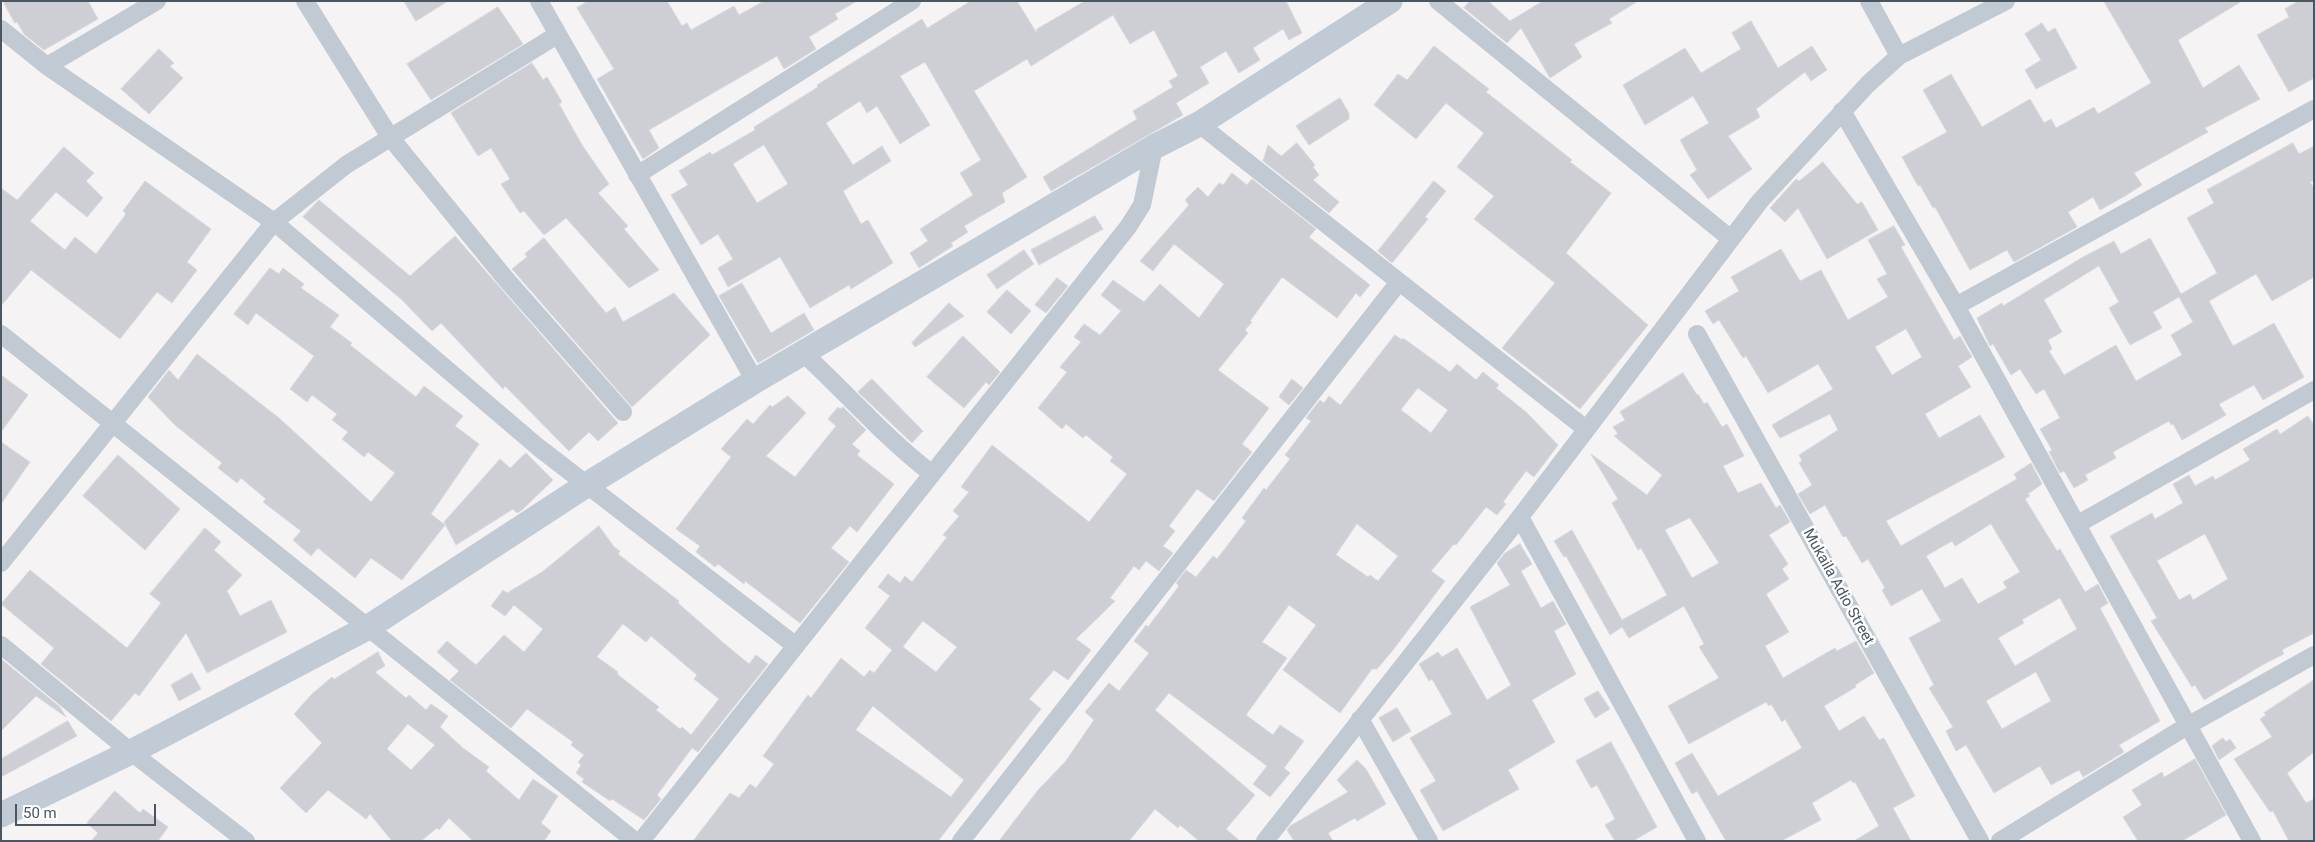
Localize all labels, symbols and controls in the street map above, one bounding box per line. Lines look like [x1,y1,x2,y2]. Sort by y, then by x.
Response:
street label: Mukaila Adio Street [1799,526,1877,648]
scale bar [18,794,159,826]
text: 50 m [23,804,57,822]

